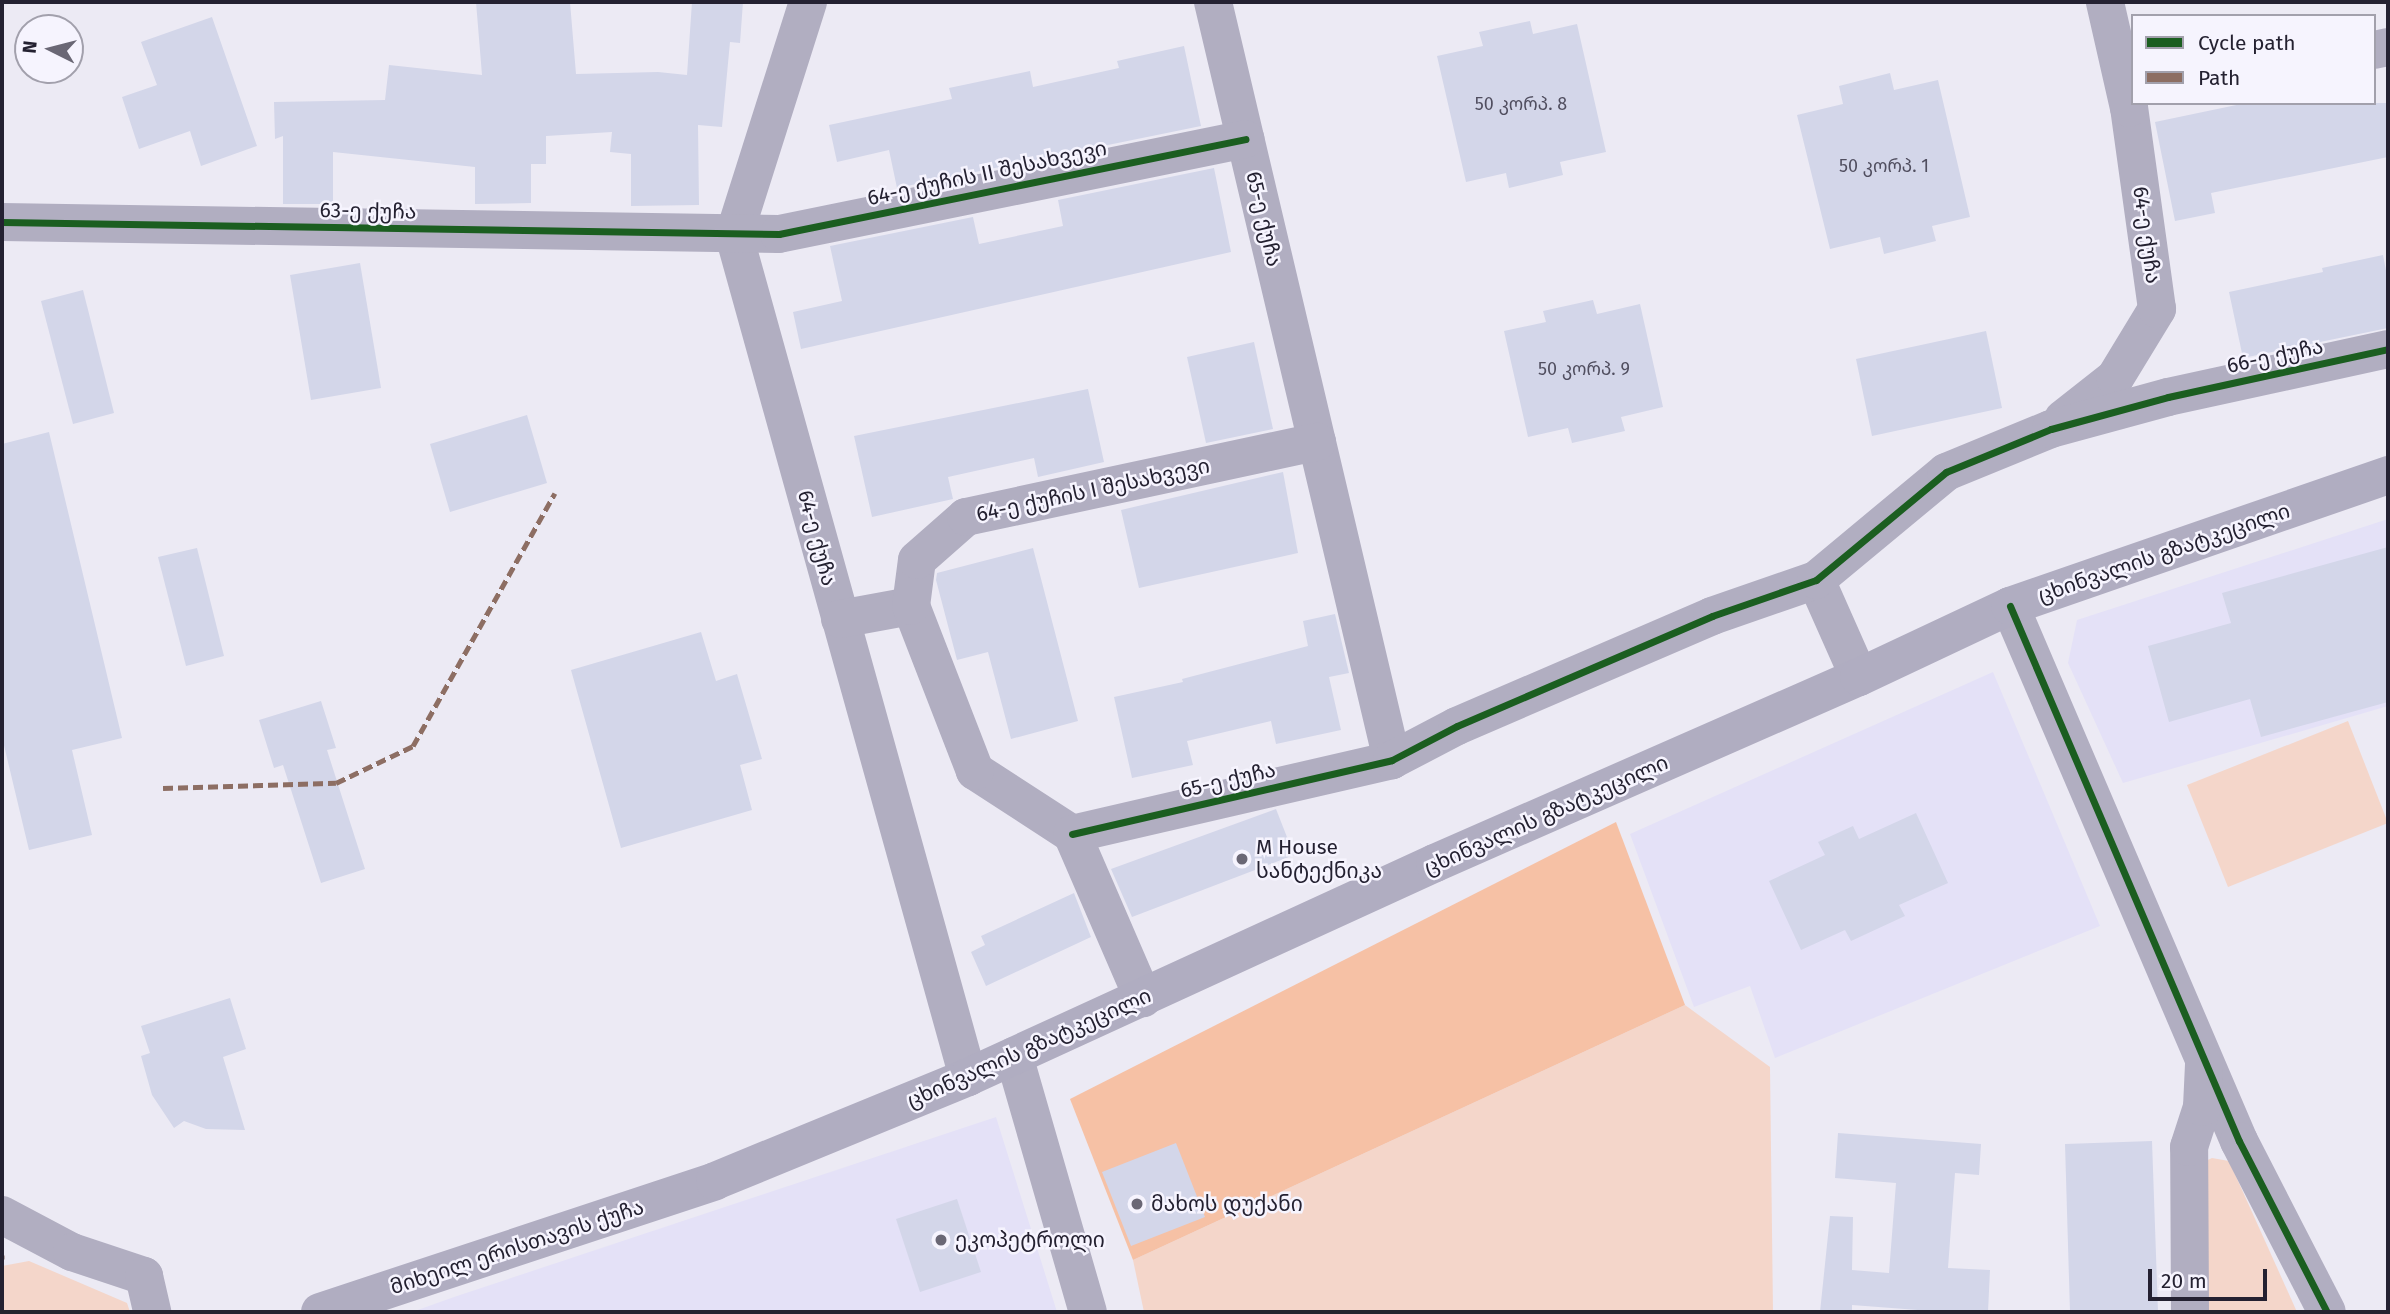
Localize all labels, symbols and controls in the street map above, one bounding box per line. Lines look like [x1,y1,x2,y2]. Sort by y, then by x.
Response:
north arrow [14,14,84,84]
legend [2131,14,2376,105]
text: Cycle path [2198,30,2296,56]
text: N [18,39,42,54]
text: Path [2198,65,2240,91]
house number: 50 კორპ. 8 [1475,93,1567,115]
street label: 64-ე ქუჩის II შესახვევი [865,135,1109,211]
house number: 50 კორპ. 1 [1839,155,1929,177]
street label: 65-ე ქუჩა [1241,169,1287,269]
street label: 64-ე ქუჩა [2128,185,2166,285]
street label: 63-ე ქუჩა [319,198,417,224]
street label: 66-ე ქუჩა [2225,334,2325,378]
house number: 50 კორპ. 9 [1538,358,1630,380]
street label: 64-ე ქუჩის I შესახვევი [974,453,1212,527]
street label: 64-ე ქუჩა [792,488,842,588]
street label: ცხინვალის გზატკეცილი [2035,498,2293,608]
street label: ცხინვალის გზატკეცილი [1420,750,1672,880]
street label: 65-ე ქუჩა [1178,757,1278,803]
place label: M House სანტექნიკა [1256,834,1382,884]
marker: M House სანტექნიკა [1234,851,1250,867]
street label: ცხინვალის გზატკეცილი [903,983,1155,1113]
place label: მახოს დუქანი [1151,1191,1303,1217]
street label: მიხეილ ერისთავის ქუჩა [387,1194,647,1300]
marker: მახოს დუქანი [1129,1196,1145,1212]
place label: ეკოპეტროლი [955,1227,1105,1253]
marker: ეკოპეტროლი [933,1232,949,1248]
scale bar [2152,1254,2271,1298]
text: 20 m [2161,1268,2207,1294]

